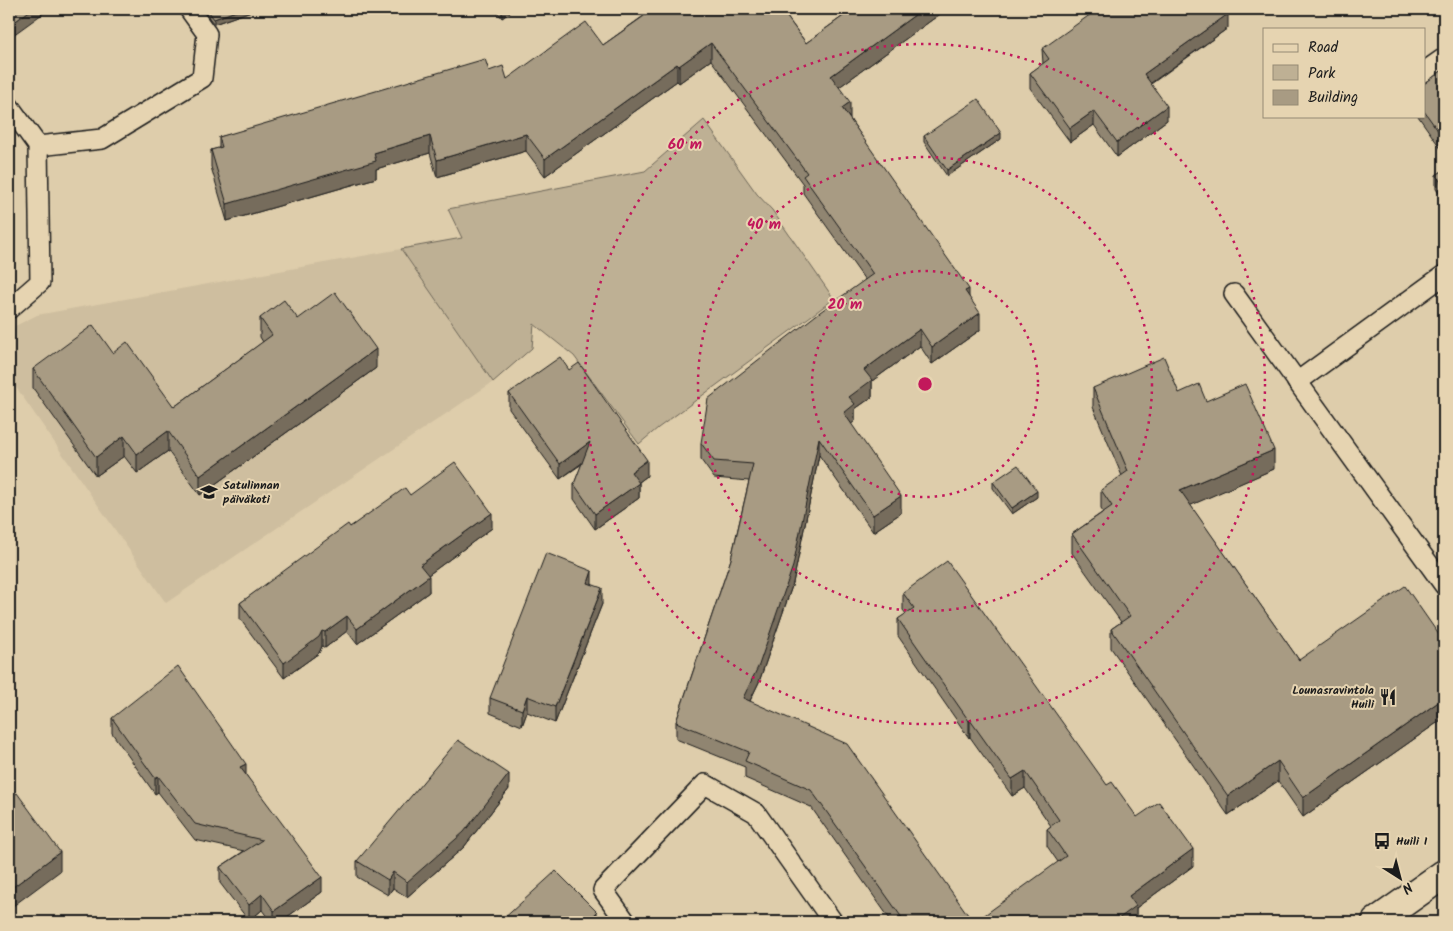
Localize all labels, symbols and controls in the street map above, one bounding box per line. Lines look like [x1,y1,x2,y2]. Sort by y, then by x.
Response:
legend [1263,28,1426,118]
text: Road [1308,36,1339,60]
text: Park [1308,62,1336,86]
text: Building [1308,86,1358,110]
text: 60 m [668,133,702,157]
text: 40 m [747,213,781,237]
text: 20 m [828,293,862,317]
centre of rings [916,375,934,393]
place label: Satulinnan päiväkoti [222,476,280,509]
school or university icon: Satulinnan päiväkoti [199,482,219,502]
place label: Lounasravintola Huili [1292,681,1375,714]
restaurant icon: Lounasravintola Huili [1378,687,1398,707]
bus stop icon: Huili I [1372,831,1392,851]
place label: Huili I [1396,832,1428,851]
north arrow [1376,854,1426,904]
text: N [1397,876,1417,899]

